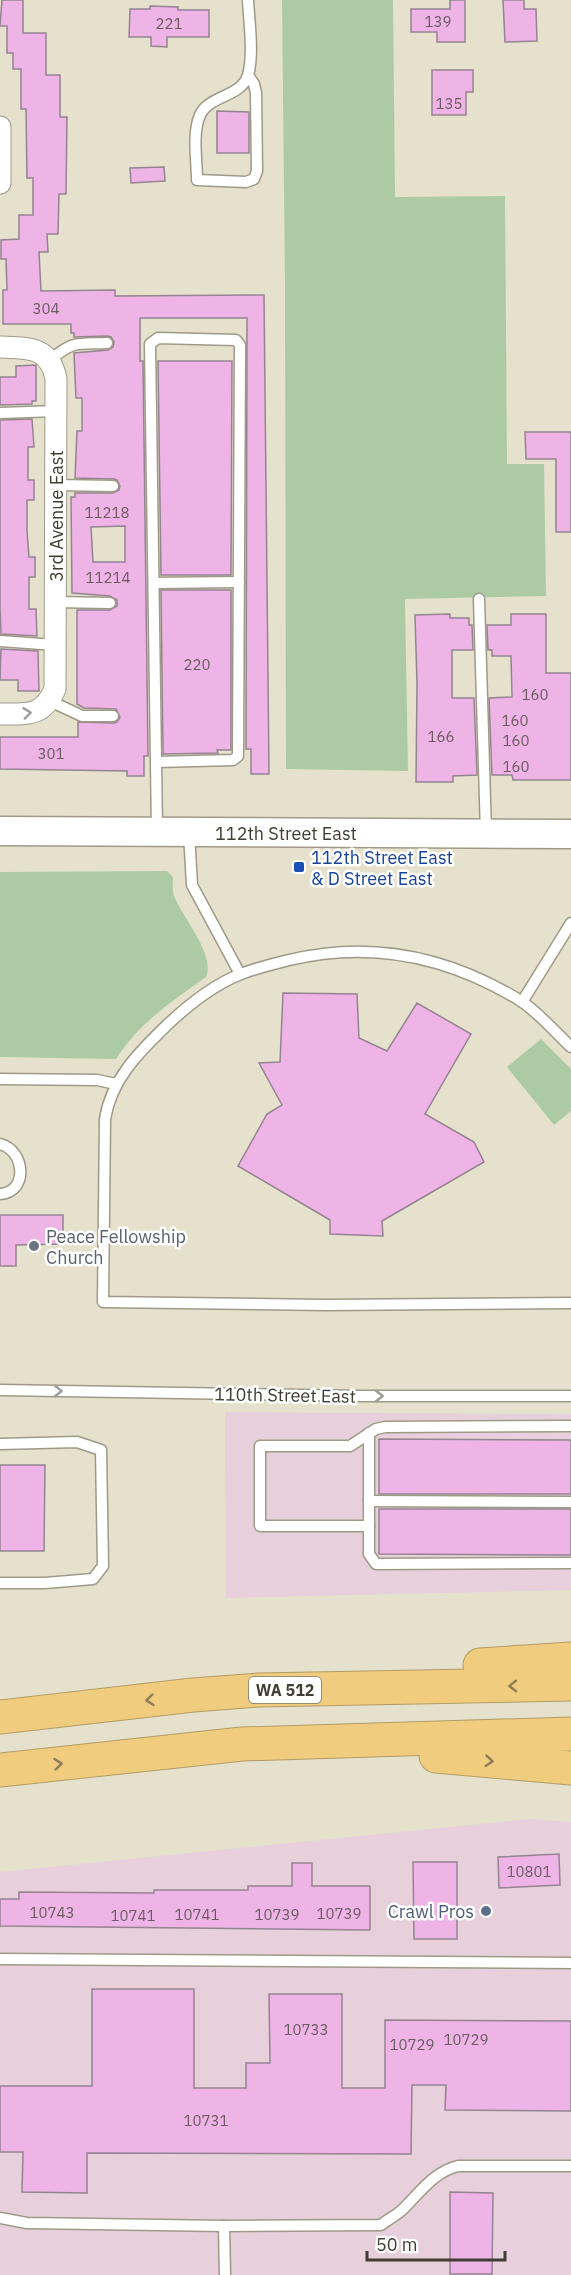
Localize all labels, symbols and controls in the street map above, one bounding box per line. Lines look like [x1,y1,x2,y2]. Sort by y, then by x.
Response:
house number: 139 [424,12,452,31]
house number: 221 [155,14,183,33]
house number: 135 [435,94,463,113]
house number: 304 [32,299,60,318]
street label: 3rd Avenue East [45,450,68,582]
house number: 11218 [84,503,130,522]
house number: 11214 [85,568,131,587]
house number: 220 [183,655,211,674]
house number: 160 [521,685,549,704]
one-way arrow [22,707,32,719]
house number: 160 [501,711,529,730]
house number: 166 [427,727,455,746]
house number: 160 [502,731,530,750]
house number: 301 [37,744,65,763]
house number: 160 [502,757,530,776]
street label: 112th Street East [215,822,357,845]
place label: 112th Street East & D Street East [311,846,453,890]
marker: 112th Street East & D Street East [292,860,306,874]
place label: Peace Fellowship Church [46,1225,186,1269]
marker: Peace Fellowship Church [27,1239,41,1253]
street label: 110th Street East [214,1382,356,1408]
one-way arrow [54,1385,63,1397]
one-way arrow [375,1390,384,1402]
road number: WA 512 [249,1677,321,1703]
one-way arrow [508,1679,517,1692]
one-way arrow [145,1693,155,1706]
one-way arrow [485,1754,494,1767]
one-way arrow [54,1758,63,1770]
house number: 10801 [506,1862,552,1881]
place label: Crawl Pros [388,1900,474,1923]
house number: 10743 [29,1903,75,1922]
house number: 10739 [316,1904,362,1923]
marker: Crawl Pros [479,1904,493,1918]
house number: 10741 [174,1905,220,1924]
house number: 10739 [254,1905,300,1924]
house number: 10741 [110,1906,156,1925]
house number: 10733 [283,2020,329,2039]
house number: 10729 [443,2030,489,2049]
house number: 10729 [389,2035,435,2054]
house number: 10731 [183,2111,229,2130]
scale bar [367,2224,505,2262]
text: 50 m [376,2233,418,2256]

